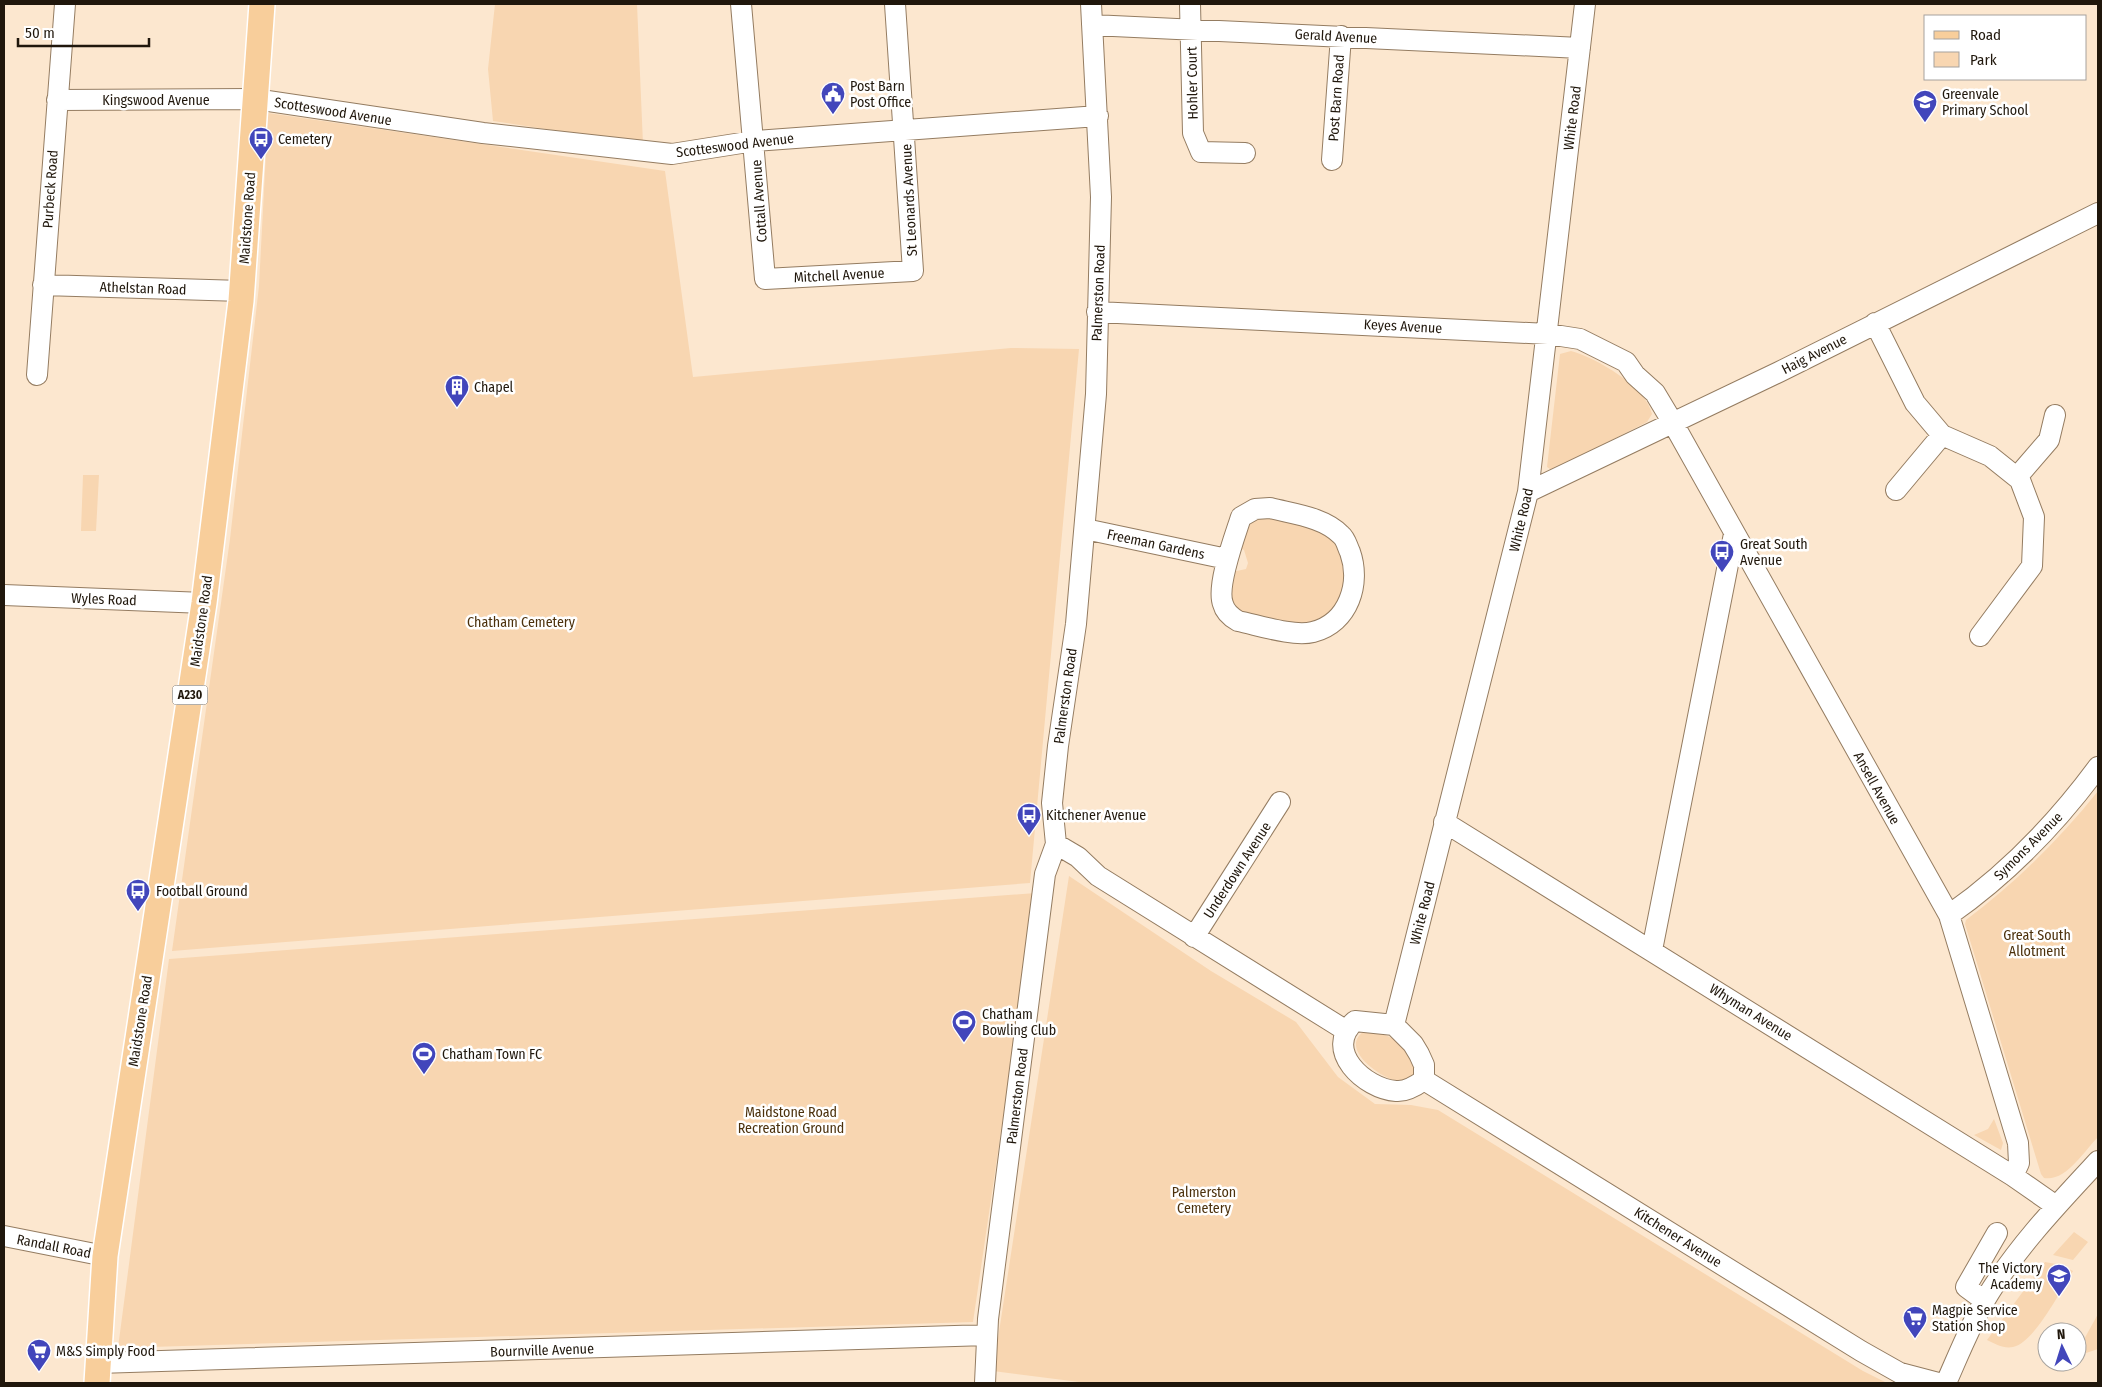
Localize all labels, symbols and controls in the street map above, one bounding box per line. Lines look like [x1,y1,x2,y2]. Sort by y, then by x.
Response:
scale bar [18,15,149,47]
legend [1924,15,2087,80]
text: 50 m [25,24,55,42]
street label: Gerald Avenue [1294,26,1378,47]
text: Road [1970,26,2001,44]
street label: Hohler Court [1183,46,1202,120]
text: Park [1970,51,1997,69]
street label: Post Barn Road [1325,54,1348,142]
place label: Post Barn Post Office [850,78,911,111]
public building icon: Post Barn Post Office [820,81,846,115]
street label: White Road [1560,85,1585,151]
place label: Greenvale Primary School [1942,86,2029,119]
school or university icon: Greenvale Primary School [1912,89,1938,123]
street label: Kingswood Avenue [102,92,210,109]
street label: Scotteswood Avenue [273,94,393,129]
bus stop icon: Cemetery [248,126,274,160]
street label: Scotteswood Avenue [675,130,795,161]
place label: Cemetery [278,131,333,148]
street label: St Leonards Avenue [898,143,921,257]
street label: Purbeck Road [39,149,62,229]
street label: Cottall Avenue [748,159,771,243]
street label: Maidstone Road [236,171,259,265]
street label: Palmerston Road [1088,244,1109,342]
street label: Mitchell Avenue [793,265,885,286]
street label: Athelstan Road [99,278,187,299]
street label: Keyes Avenue [1363,316,1443,337]
street label: Haig Avenue [1779,331,1850,378]
building icon: Chapel [444,374,470,408]
place label: Chapel [474,379,514,396]
street label: White Road [1506,487,1537,554]
street label: Freeman Gardens [1106,526,1206,563]
place label: Great South Avenue [1740,536,1808,569]
bus stop icon: Great South Avenue [1709,539,1735,573]
street label: Maidstone Road [187,574,216,668]
street label: Wyles Road [71,590,137,609]
park label: Chatham Cemetery [467,614,576,631]
street label: Palmerston Road [1050,647,1081,745]
road number: A230 [172,686,208,704]
street label: Ansell Avenue [1850,749,1904,828]
bus stop icon: Kitchener Avenue [1016,802,1042,836]
place label: Kitchener Avenue [1046,807,1146,824]
street label: Symons Avenue [1991,809,2066,884]
street label: Underdown Avenue [1200,819,1275,922]
bus stop icon: Football Ground [125,878,151,912]
street label: White Road [1406,880,1439,947]
place label: Football Ground [156,883,248,900]
park label: Great South Allotment [2003,927,2071,960]
street label: Maidstone Road [125,974,156,1068]
street label: Whyman Avenue [1706,980,1795,1045]
place label: Chatham Bowling Club [982,1006,1056,1039]
sports icon: Chatham Bowling Club [951,1009,977,1043]
sports icon: Chatham Town FC [411,1041,437,1075]
place label: Chatham Town FC [442,1046,542,1063]
street label: Palmerston Road [1003,1047,1032,1145]
park label: Maidstone Road Recreation Ground [738,1104,844,1137]
park label: Palmerston Cemetery [1172,1184,1236,1217]
street label: Kitchener Avenue [1631,1204,1725,1271]
street label: Randall Road [15,1231,93,1262]
place label: The Victory Academy [1978,1260,2043,1293]
school or university icon: The Victory Academy [2046,1263,2072,1297]
place label: Magpie Service Station Shop [1932,1302,2018,1335]
supermarket icon: Magpie Service Station Shop [1902,1305,1928,1339]
north arrow [2037,1322,2087,1372]
text: N [2056,1326,2066,1343]
supermarket icon: M&S Simply Food [26,1338,52,1372]
street label: Bournville Avenue [490,1340,594,1361]
place label: M&S Simply Food [56,1343,155,1360]

